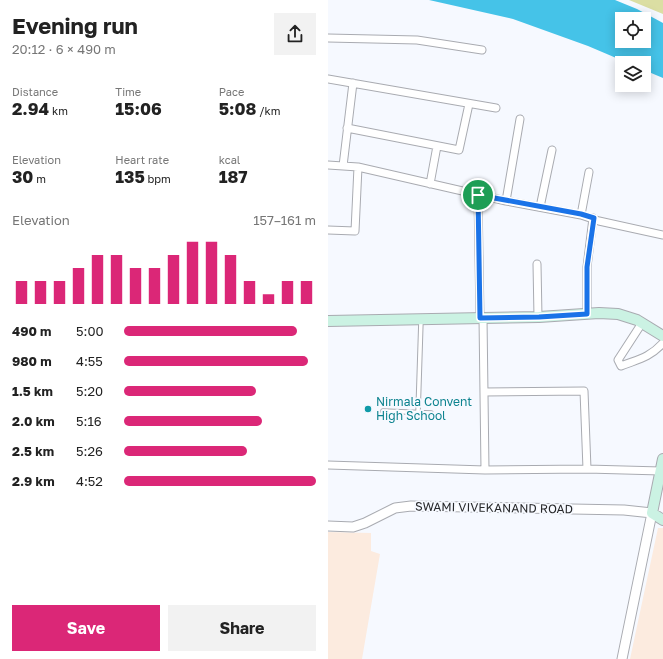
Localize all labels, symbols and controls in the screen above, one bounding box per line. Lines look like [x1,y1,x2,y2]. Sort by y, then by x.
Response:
text: Evening run [12,12,138,39]
map controls [615,12,651,92]
button: locate [615,12,651,48]
button: share [274,13,316,55]
text: 20:12 · 6 × 490 m [12,41,116,57]
button: layers [615,56,651,92]
text: Distance [12,85,58,98]
text: Time [115,85,141,98]
text: Pace [219,85,244,98]
text: 2.94 [12,98,49,119]
text: 15:06 [115,98,162,119]
text: 5:08 [219,98,256,119]
text: km [49,104,68,117]
text: /km [256,104,280,117]
text: Elevation [12,153,61,166]
text: Heart rate [115,153,169,166]
text: kcal [219,153,240,166]
text: 30 [12,166,33,187]
text: 135 [115,166,145,187]
text: 187 [219,166,248,187]
text: m [33,172,46,185]
text: bpm [145,172,171,185]
pin [461,178,495,212]
icon: arrive [467,184,489,206]
text: Elevation [12,212,70,228]
text: 157–161 m [253,212,316,228]
text: 490 m [12,323,51,339]
text: 5:00 [76,323,104,339]
text: 980 m [12,353,52,369]
text: 4:55 [76,353,103,369]
text: 1.5 km [12,383,53,399]
text: 5:20 [76,383,103,399]
place label: Nirmala Convent High School [376,394,472,423]
marker: Nirmala Convent High School [363,404,373,414]
text: 2.0 km [12,413,55,429]
text: 5:16 [76,413,102,429]
text: 2.5 km [12,443,54,459]
text: 5:26 [76,443,103,459]
text: 2.9 km [12,473,55,489]
text: 4:52 [76,473,103,489]
street label: SWAMI VIVEKANAND ROAD [415,499,573,516]
button: Save [12,605,160,651]
button: Share [168,605,316,651]

